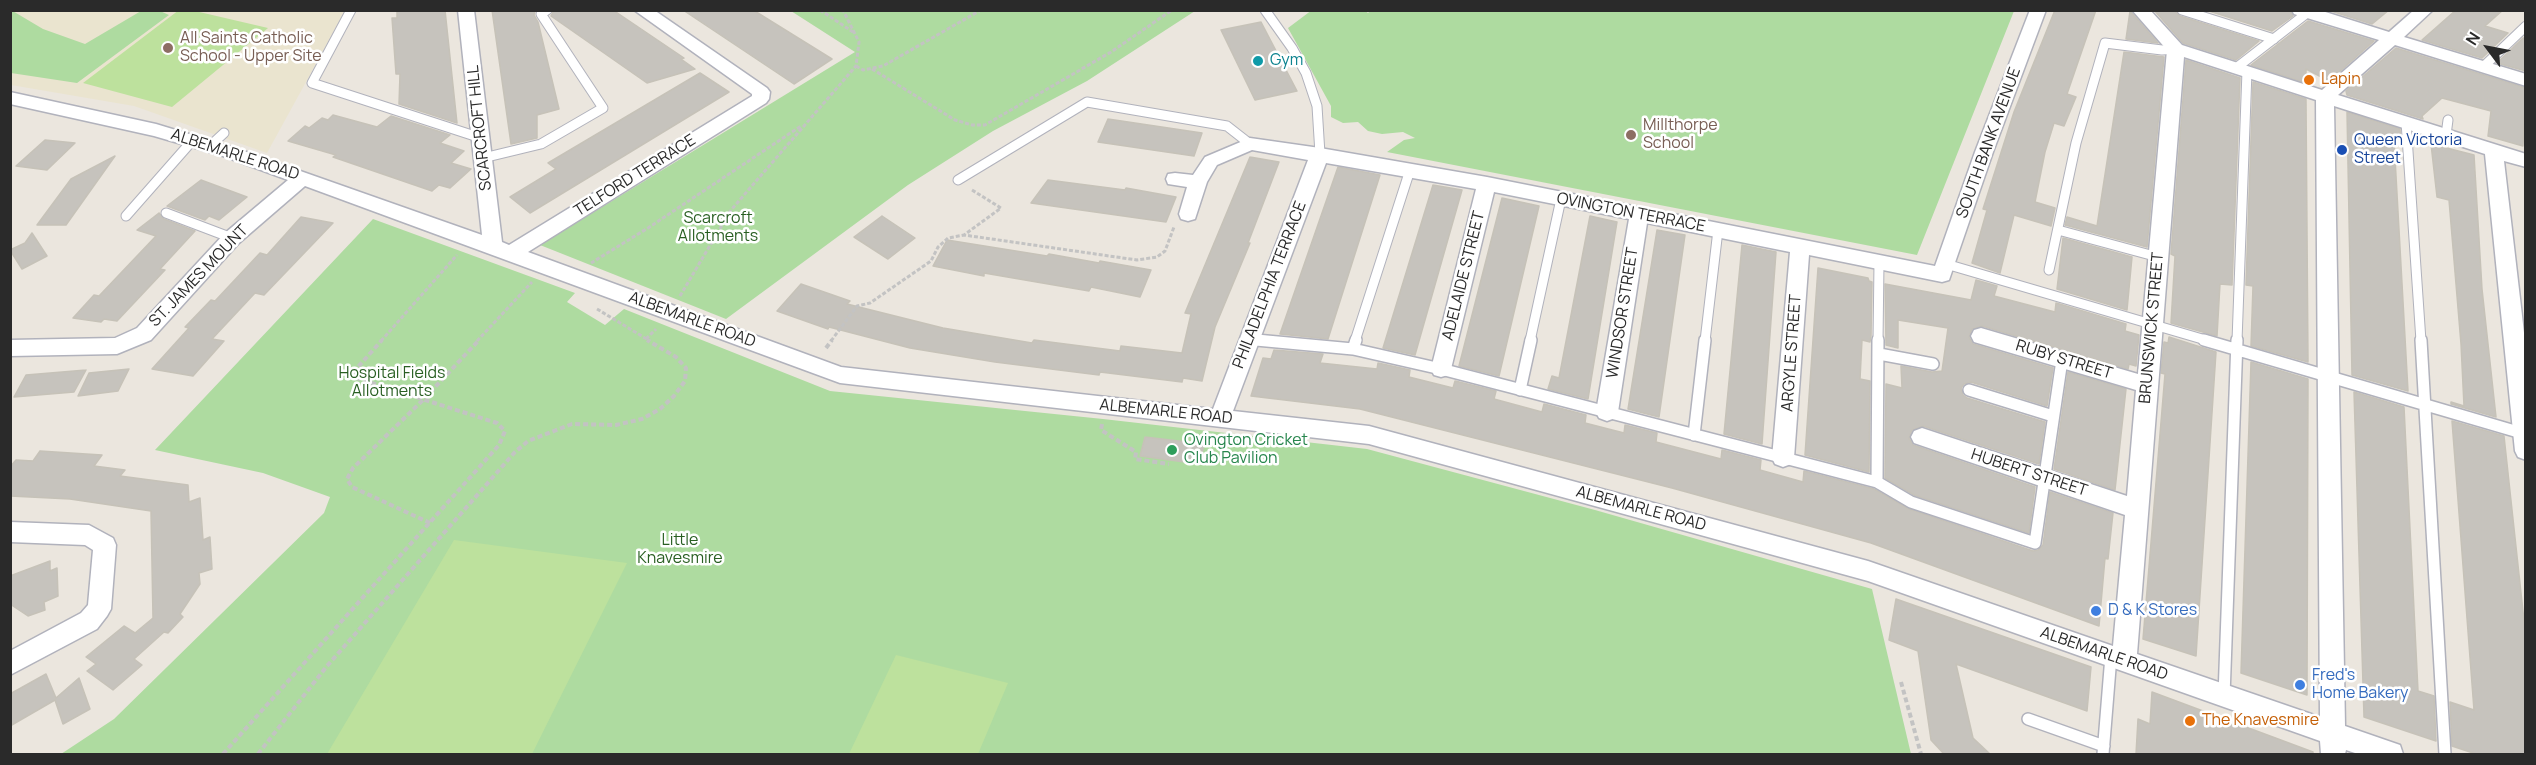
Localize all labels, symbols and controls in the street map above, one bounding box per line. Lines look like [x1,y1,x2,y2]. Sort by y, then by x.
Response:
north arrow [2458,18,2518,78]
text: N [2460,28,2485,49]
place label: All Saints Catholic School - Upper Site [180,29,322,67]
marker: All Saints Catholic School - Upper Site [161,41,175,55]
place label: Gym [1270,51,1303,71]
marker: Gym [1251,54,1265,68]
street label: SCARCROFT HILL [464,64,496,192]
street label: SOUTH BANK AVENUE [1953,65,2025,221]
place label: Lapin [2321,70,2361,90]
marker: Lapin [2302,73,2316,87]
place label: Millthorpe School [1643,116,1718,154]
street label: ALBEMARLE ROAD [168,125,302,185]
marker: Millthorpe School [1624,128,1638,142]
street label: TELFORD TERRACE [571,131,699,221]
place label: Queen Victoria Street [2354,131,2462,169]
marker: Queen Victoria Street [2335,143,2349,157]
street label: OVINGTON TERRACE [1555,189,1707,237]
street label: PHILADELPHIA TERRACE [1229,199,1311,371]
park label: Scarcroft Allotments [678,209,758,247]
street label: ADELAIDE STREET [1439,209,1489,343]
street label: ST. JAMES MOUNT [145,221,253,331]
street label: WINDSOR STREET [1603,246,1643,380]
street label: BRUNSWICK STREET [2136,252,2168,404]
street label: ALBEMARLE ROAD [626,288,758,352]
street label: ARGYLE STREET [1778,294,1806,412]
street label: RUBY STREET [2013,336,2115,384]
park label: Hospital Fields Allotments [339,364,445,402]
street label: ALBEMARLE ROAD [1099,395,1233,429]
place label: Ovington Cricket Club Pavilion [1184,431,1308,469]
marker: Ovington Cricket Club Pavilion [1165,443,1179,457]
street label: HUBERT STREET [1968,445,2090,501]
street label: ALBEMARLE ROAD [1574,482,1708,536]
park label: Little Knavesmire [637,531,723,569]
place label: D & K Stores [2108,601,2197,621]
marker: D & K Stores [2089,604,2103,618]
street label: ALBEMARLE ROAD [2038,623,2170,685]
place label: Fred's Home Bakery [2312,666,2408,704]
marker: Fred's Home Bakery [2293,678,2307,692]
place label: The Knavesmire [2202,711,2319,731]
marker: The Knavesmire [2183,714,2197,728]

